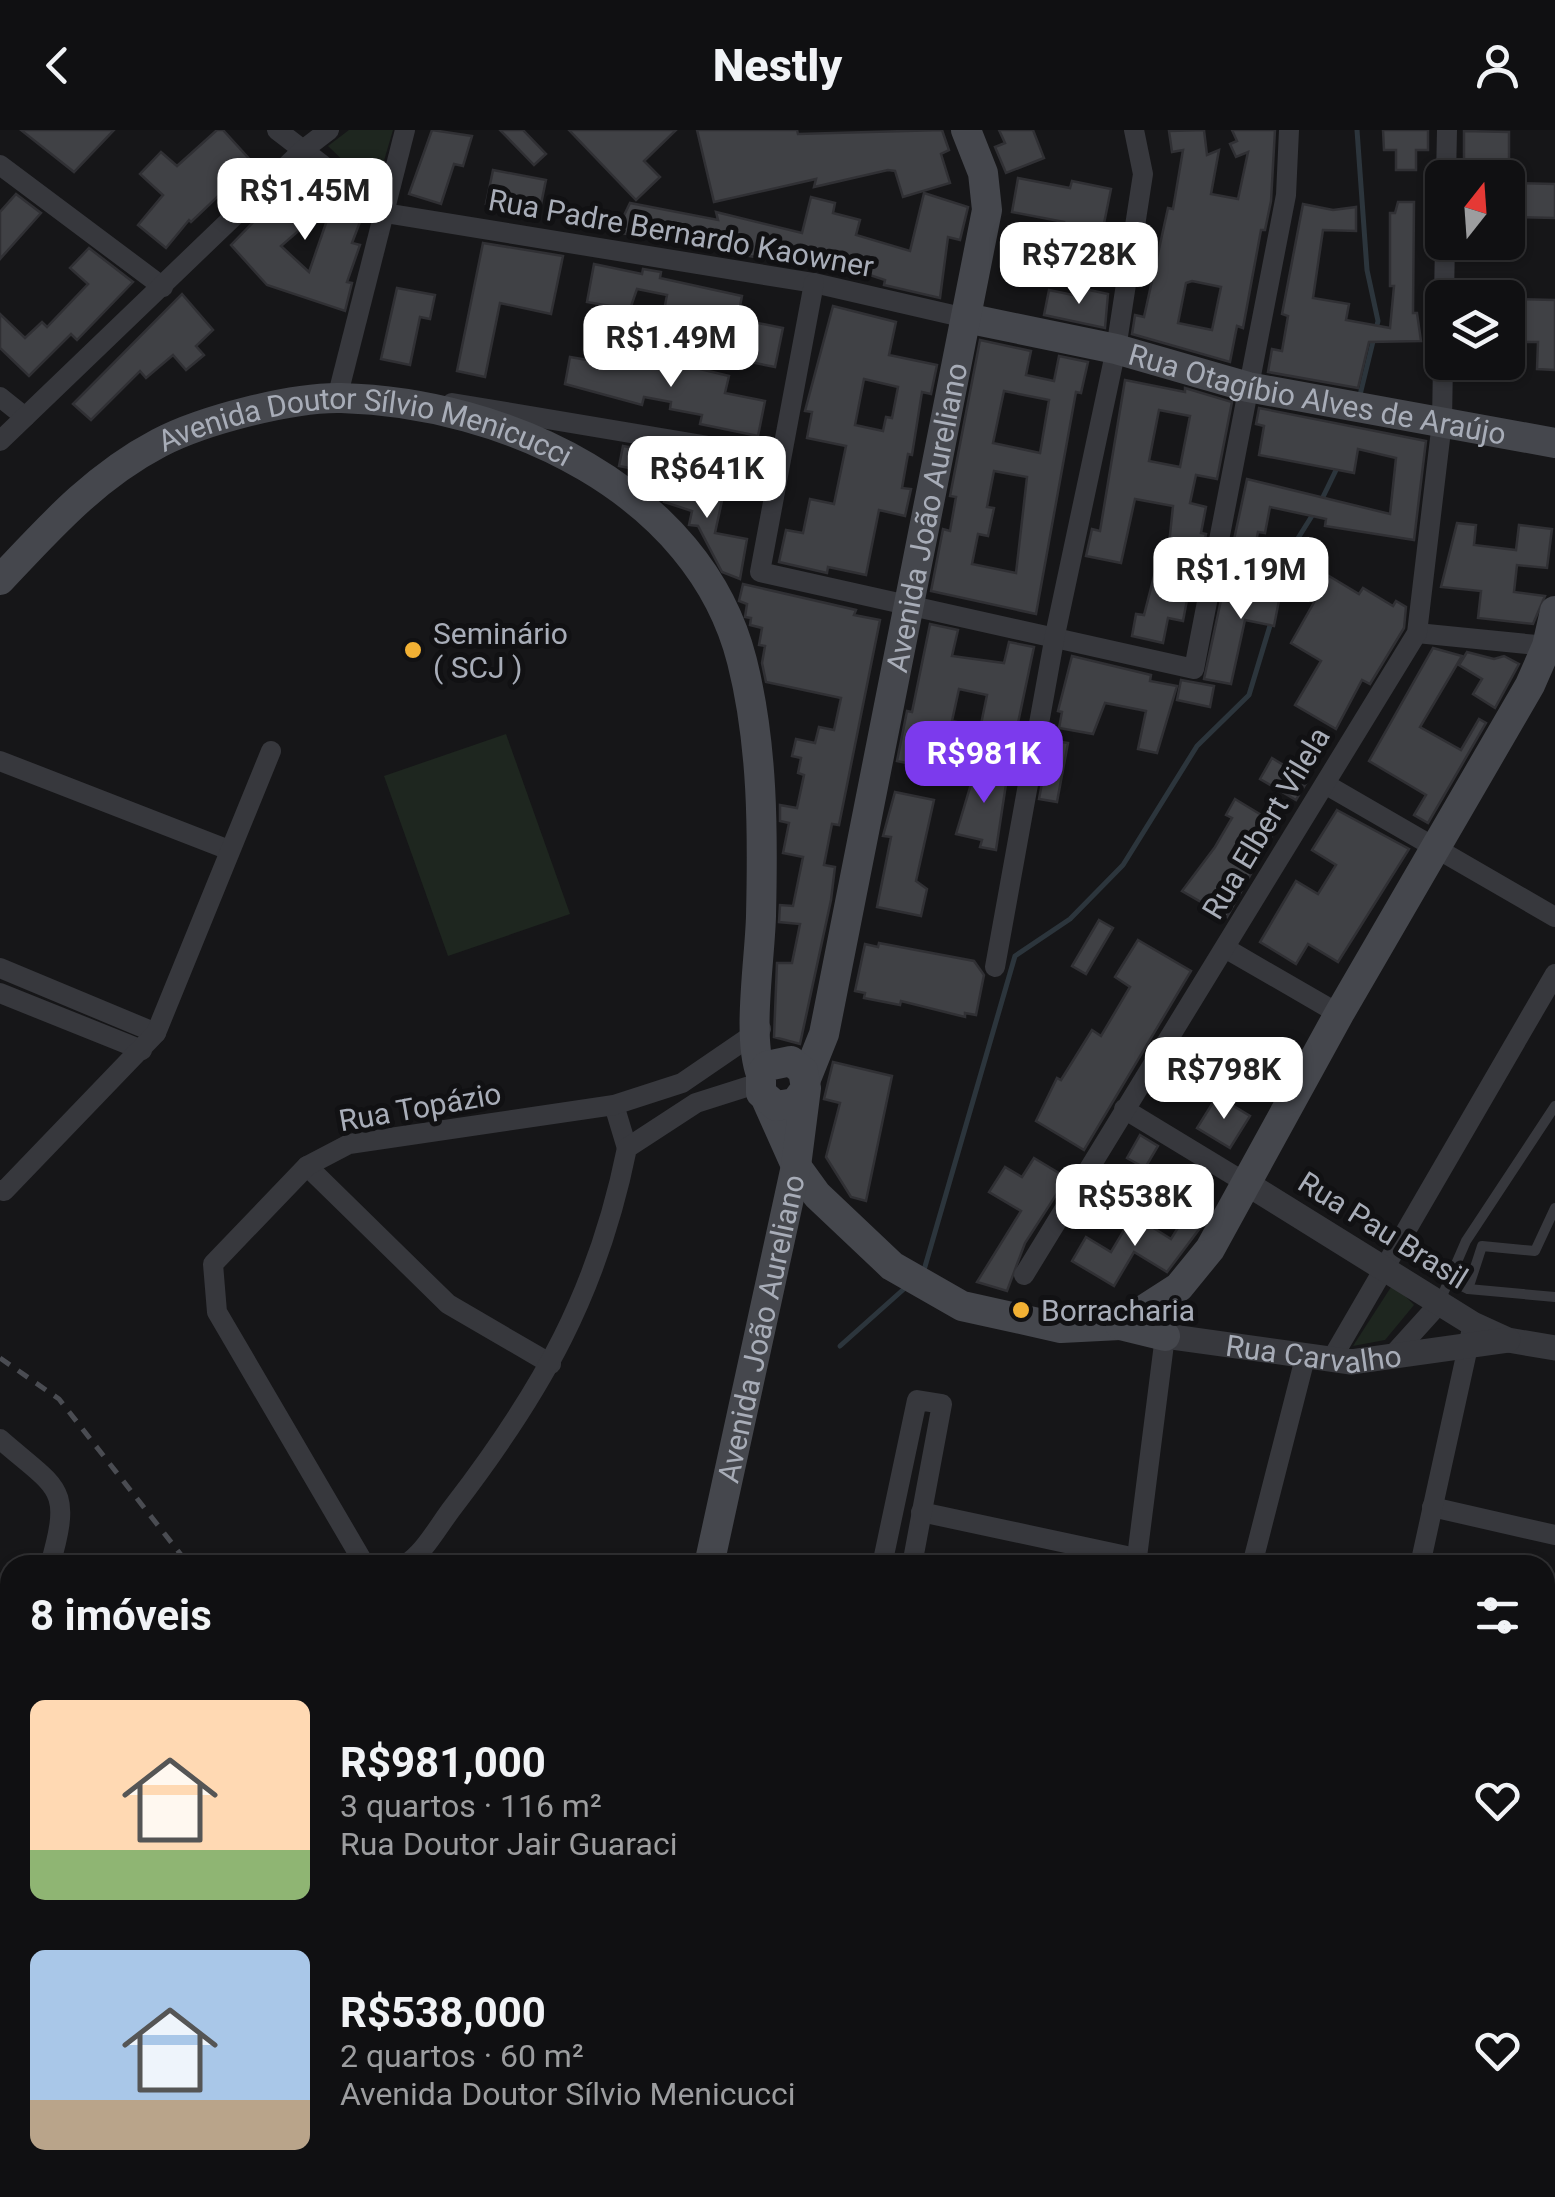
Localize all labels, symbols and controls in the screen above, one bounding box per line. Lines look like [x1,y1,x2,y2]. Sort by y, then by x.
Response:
icon: back [30,38,85,93]
icon: person [1470,38,1525,93]
text: Nestly [713,39,842,92]
pin: R$1.45M [213,158,397,243]
north arrow [1425,160,1525,260]
map controls [1425,160,1525,380]
text: R$1.45M [239,171,371,209]
street label: Rua Padre Bernardo Kaowner [486,182,876,284]
pin: R$728K [998,222,1160,307]
text: R$728K [1022,235,1136,273]
button: layers [1425,280,1525,380]
pin: R$1.49M [579,305,763,390]
text: R$1.49M [605,318,737,356]
street label: Rua Otagíbio Alves de Araújo [1125,336,1509,451]
street label: Avenida João Aureliano [878,360,974,675]
text: Avenida Doutor Sílvio Menicucci [152,380,578,473]
street label: Avenida Doutor Sílvio Menicucci [152,432,580,482]
pin: R$641K [626,436,788,521]
text: R$641K [650,449,764,487]
pin: R$1.19M [1149,537,1333,622]
text: R$1.19M [1175,550,1307,588]
place label: Seminário ( SCJ ) [433,616,568,685]
marker: Seminário ( SCJ ) [402,639,424,661]
pin: R$981K [903,721,1065,806]
street label: Rua Elbert Vilela [1195,721,1337,925]
text: R$981K [927,734,1041,772]
pin: R$798K [1143,1037,1305,1122]
text: R$798K [1167,1050,1281,1088]
street label: Rua Topázio [336,1076,504,1138]
pin: R$538K [1054,1164,1216,1249]
street label: Rua Pau Brasil [1292,1164,1474,1296]
street label: Avenida João Aureliano [710,1171,811,1486]
text: R$538K [1078,1177,1192,1215]
place label: Borracharia [1041,1293,1195,1328]
marker: Borracharia [1010,1299,1032,1321]
street label: Rua Carvalho [1224,1327,1403,1380]
icon: filters [1470,1588,1525,1643]
text: 8 imóveis [30,1591,212,1640]
text: R$981,000 [340,1738,546,1787]
icon: home [110,1740,230,1860]
icon: heart [1470,1773,1525,1828]
text: 3 quartos · 116 m² [340,1787,602,1825]
text: Rua Doutor Jair Guaraci [340,1825,677,1863]
text: R$538,000 [340,1988,546,2037]
icon: home [110,1990,230,2110]
icon: heart [1470,2023,1525,2078]
text: 2 quartos · 60 m² [340,2037,584,2075]
text: Avenida Doutor Sílvio Menicucci [340,2075,795,2113]

